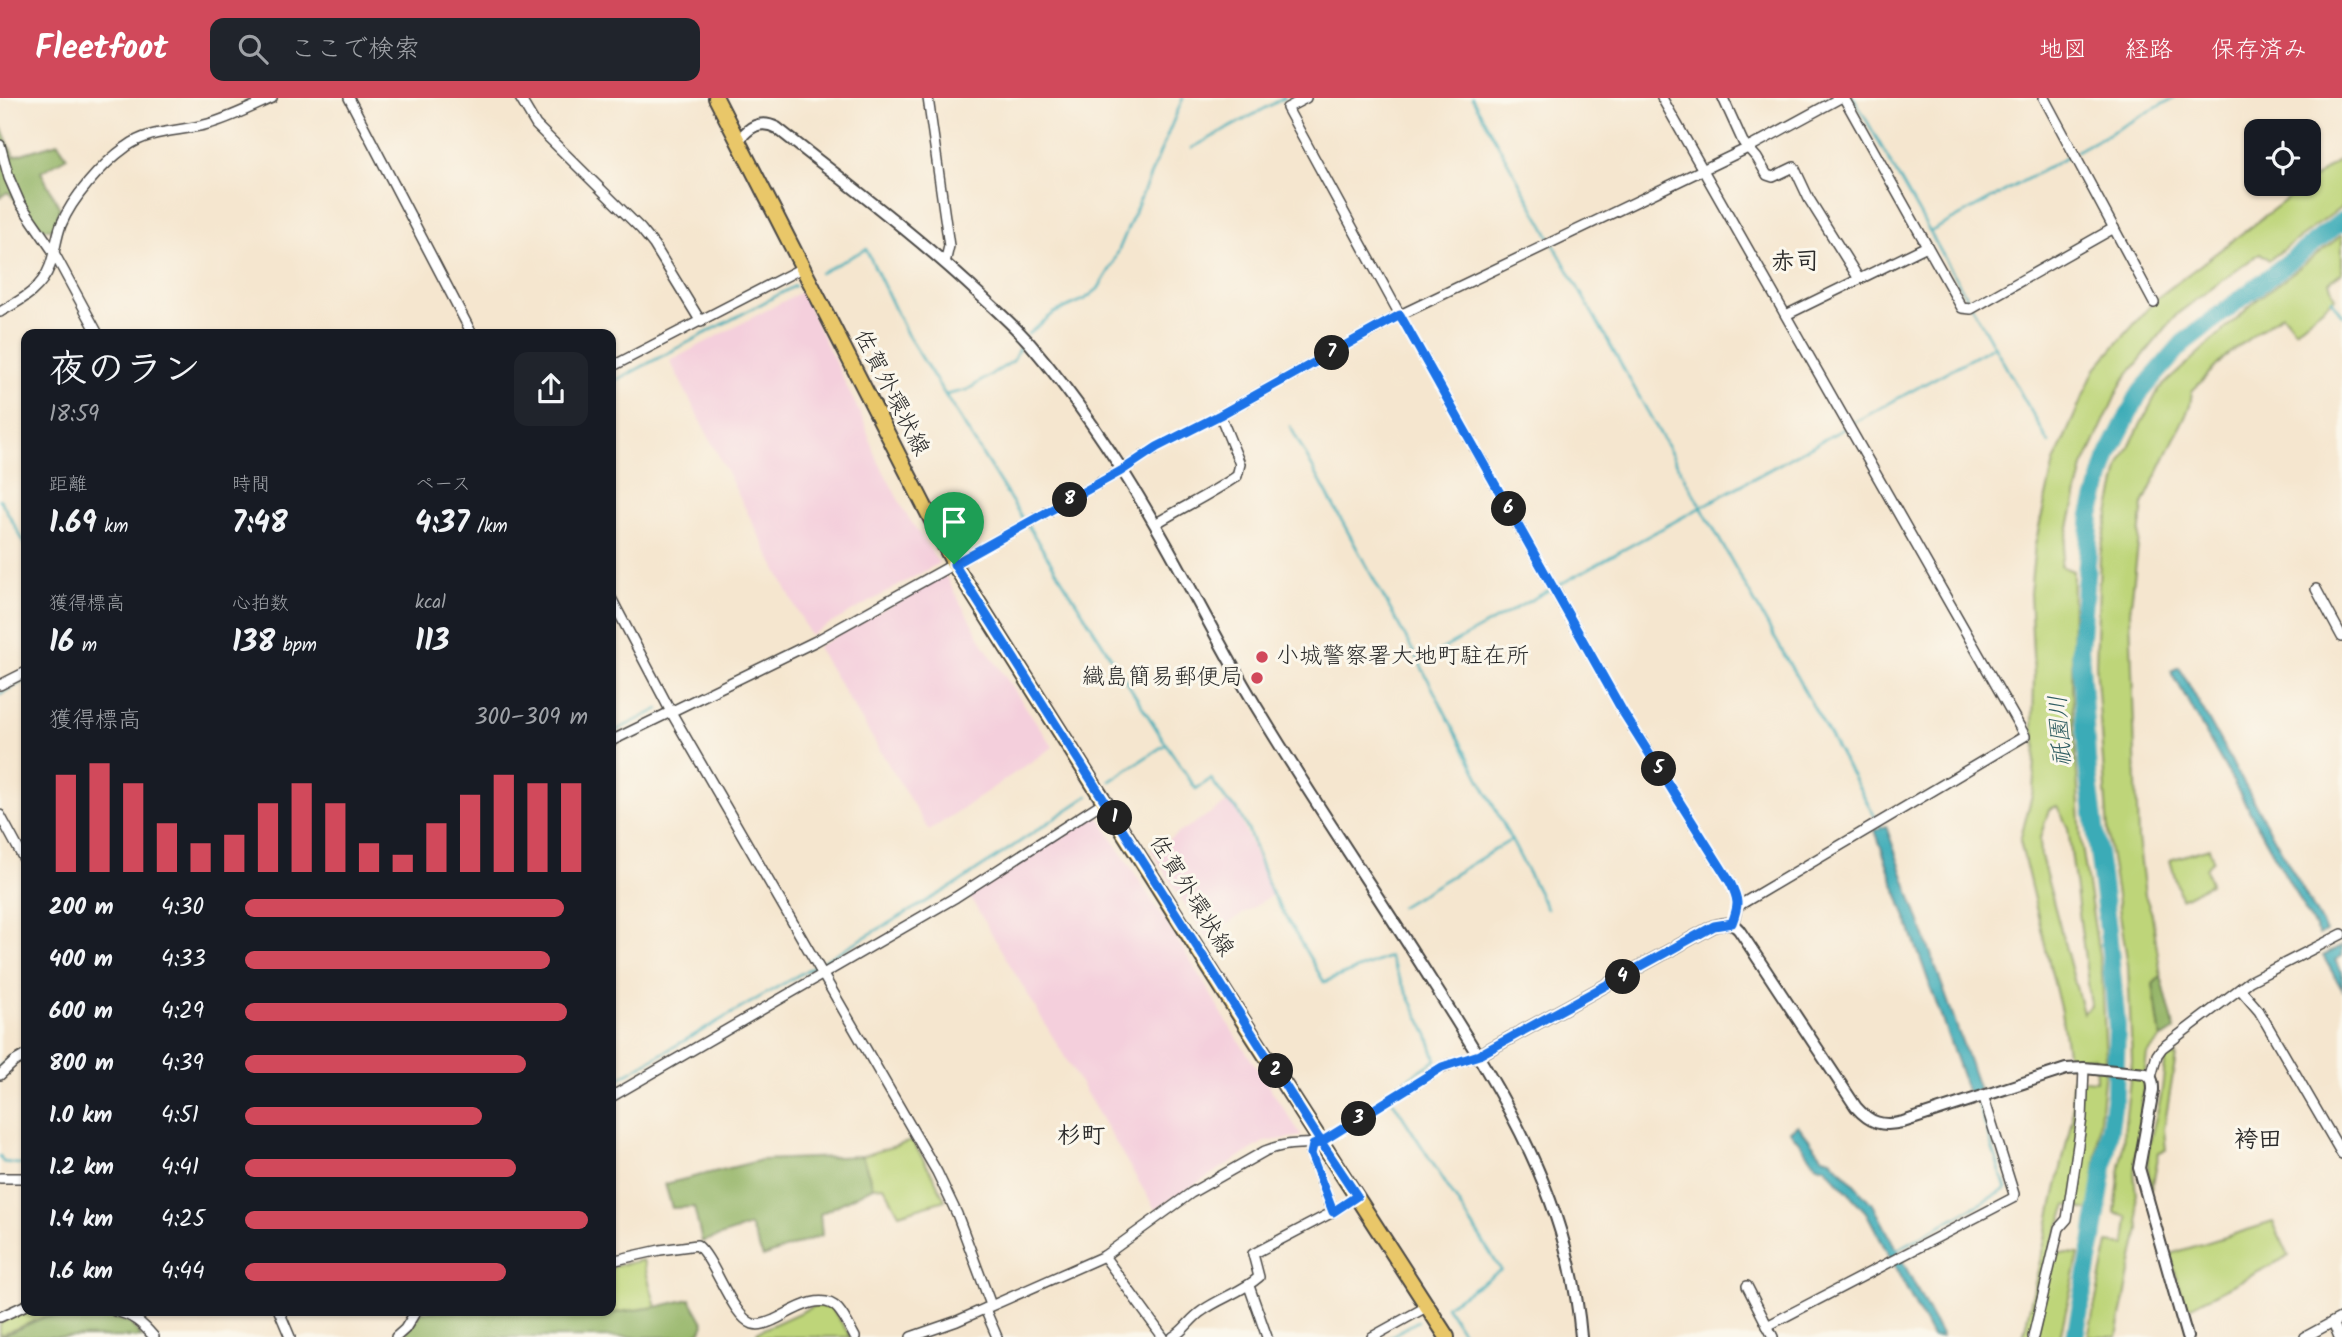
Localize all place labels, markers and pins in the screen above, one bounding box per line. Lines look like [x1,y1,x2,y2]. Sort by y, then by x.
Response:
pin: 7 [1314,336,1350,370]
pin: 8 [1052,482,1088,518]
pin [924,492,984,564]
pin: 6 [1492,492,1526,526]
place label: 小城警察署大地町駐在所 [1276,639,1529,675]
marker: 小城警察署大地町駐在所 [1254,649,1270,665]
place label: 織島簡易郵便局 [1082,660,1243,696]
marker: 織島簡易郵便局 [1249,670,1265,686]
pin: 5 [1642,752,1676,786]
pin: 1 [1098,800,1132,836]
pin: 4 [1606,960,1640,994]
pin: 2 [1258,1054,1294,1088]
pin: 3 [1342,1102,1376,1136]

